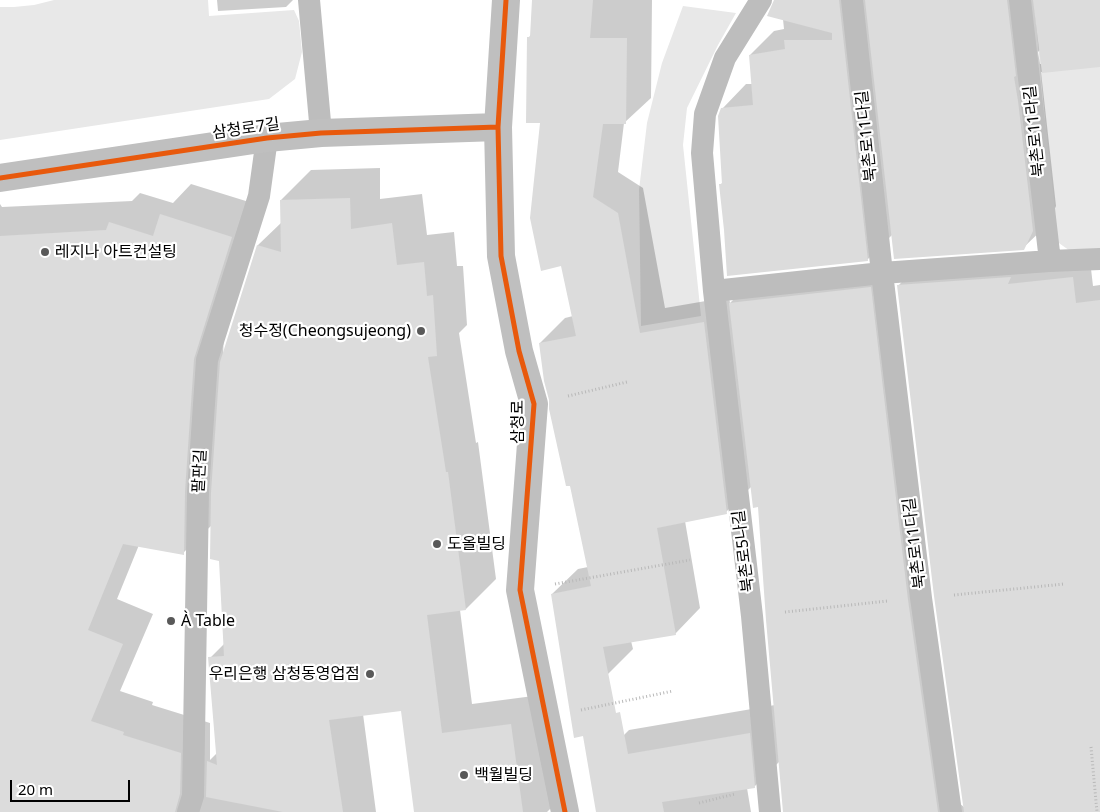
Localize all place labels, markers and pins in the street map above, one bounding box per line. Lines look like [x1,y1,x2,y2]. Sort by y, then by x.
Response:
place label: 레지나 아트컨설팅 [55,242,177,262]
marker: 레지나 아트컨설팅 [39,246,51,258]
place label: 청수정(Cheongsujeong) [239,321,411,341]
marker: 청수정(Cheongsujeong) [415,325,427,337]
place label: 도올빌딩 [447,534,506,554]
marker: 도올빌딩 [431,538,443,550]
place label: À Table [181,611,235,631]
marker: À Table [165,615,177,627]
place label: 우리은행 삼청동영업점 [209,664,360,684]
marker: 우리은행 삼청동영업점 [364,668,376,680]
place label: 백월빌딩 [474,765,533,785]
marker: 백월빌딩 [458,769,470,781]

